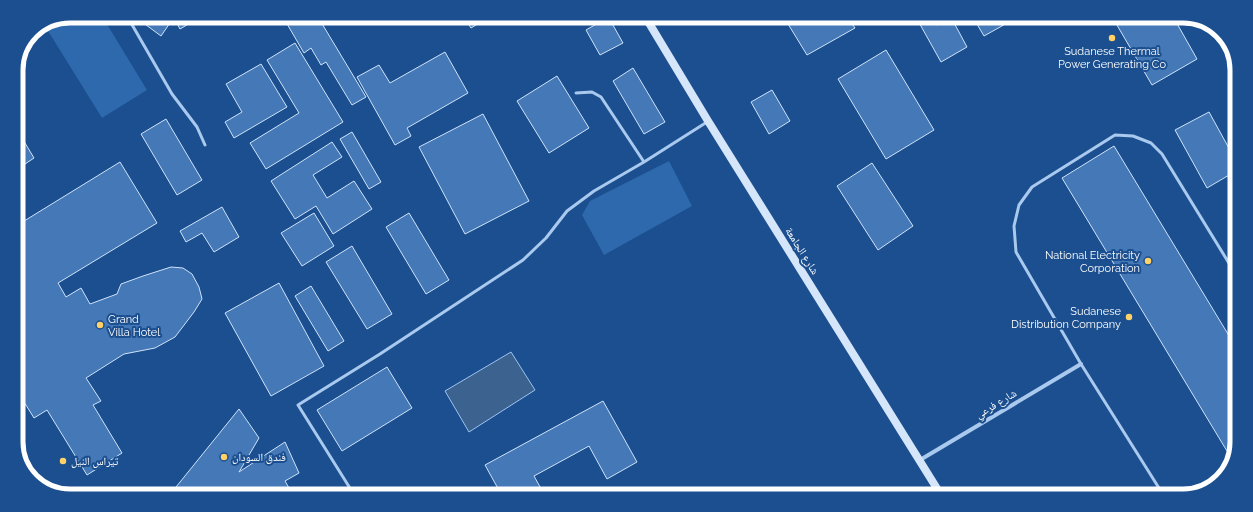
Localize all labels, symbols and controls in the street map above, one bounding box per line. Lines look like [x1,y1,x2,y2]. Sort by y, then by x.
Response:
marker: Sudanese Thermal Power Generating Co [1107,33,1117,43]
place label: Sudanese Thermal Power Generating Co [1058,45,1166,71]
street label: شارع الجامعة [782,225,822,277]
place label: National Electricity Corporation [1045,249,1140,275]
marker: National Electricity Corporation [1143,256,1153,266]
place label: Sudanese Distribution Company [1011,305,1122,331]
marker: Sudanese Distribution Company [1124,312,1134,322]
place label: Grand Villa Hotel [108,313,160,339]
marker: Grand Villa Hotel [95,320,105,330]
street label: شارع فرعي [973,387,1020,423]
place label: فندق السودان [232,451,286,464]
marker: فندق السودان [219,452,229,462]
place label: تيراس النيل [71,455,119,468]
marker: تيراس النيل [58,456,68,466]

